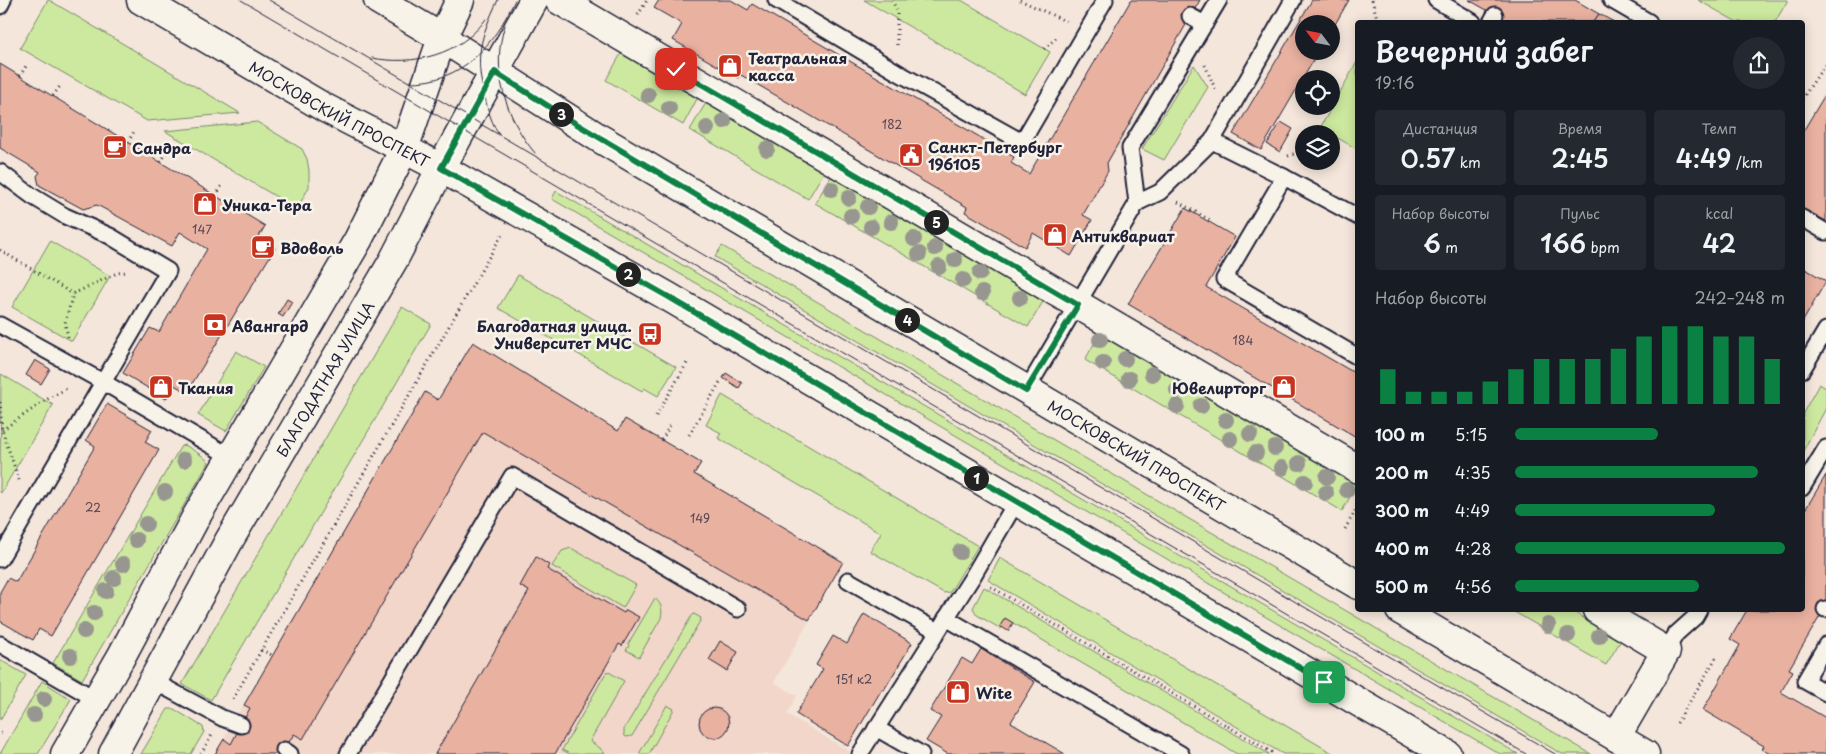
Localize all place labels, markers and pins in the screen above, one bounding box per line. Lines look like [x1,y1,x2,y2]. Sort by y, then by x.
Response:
place label: Театральная касса [748,46,847,86]
pin [655,48,697,90]
shop icon: Театральная касса [717,53,743,79]
pin: 3 [548,102,574,126]
cafe icon: Сандра [102,134,128,160]
place label: Санкт-Петербург 196105 [928,135,1063,175]
place label: Сандра [132,136,191,159]
public building icon: Санкт-Петербург 196105 [898,142,924,168]
shop icon: Уника-Тера [192,191,218,217]
place label: Уника-Тера [222,193,312,216]
pin: 5 [924,210,948,234]
shop icon: Антиквариат [1042,222,1068,248]
place label: Антиквариат [1072,224,1175,247]
cafe icon: Вдоволь [250,234,276,260]
place label: Вдоволь [280,236,343,259]
pin: 2 [616,262,640,286]
pin: 4 [894,308,920,332]
bank icon: Авангард [202,312,228,338]
place label: Авангард [232,314,308,337]
place label: Благодатная улица. Университет МЧС [477,314,632,354]
bus stop icon: Благодатная улица. Университет МЧС [637,321,663,347]
shop icon: Ткания [148,374,174,400]
shop icon: Ювелирторг [1271,374,1297,400]
place label: Ткания [178,376,234,399]
place label: Ювелирторг [1172,376,1267,399]
pin: 1 [964,466,988,490]
pin [1303,661,1345,703]
shop icon: Wite [945,679,971,705]
place label: Wite [976,681,1012,704]

